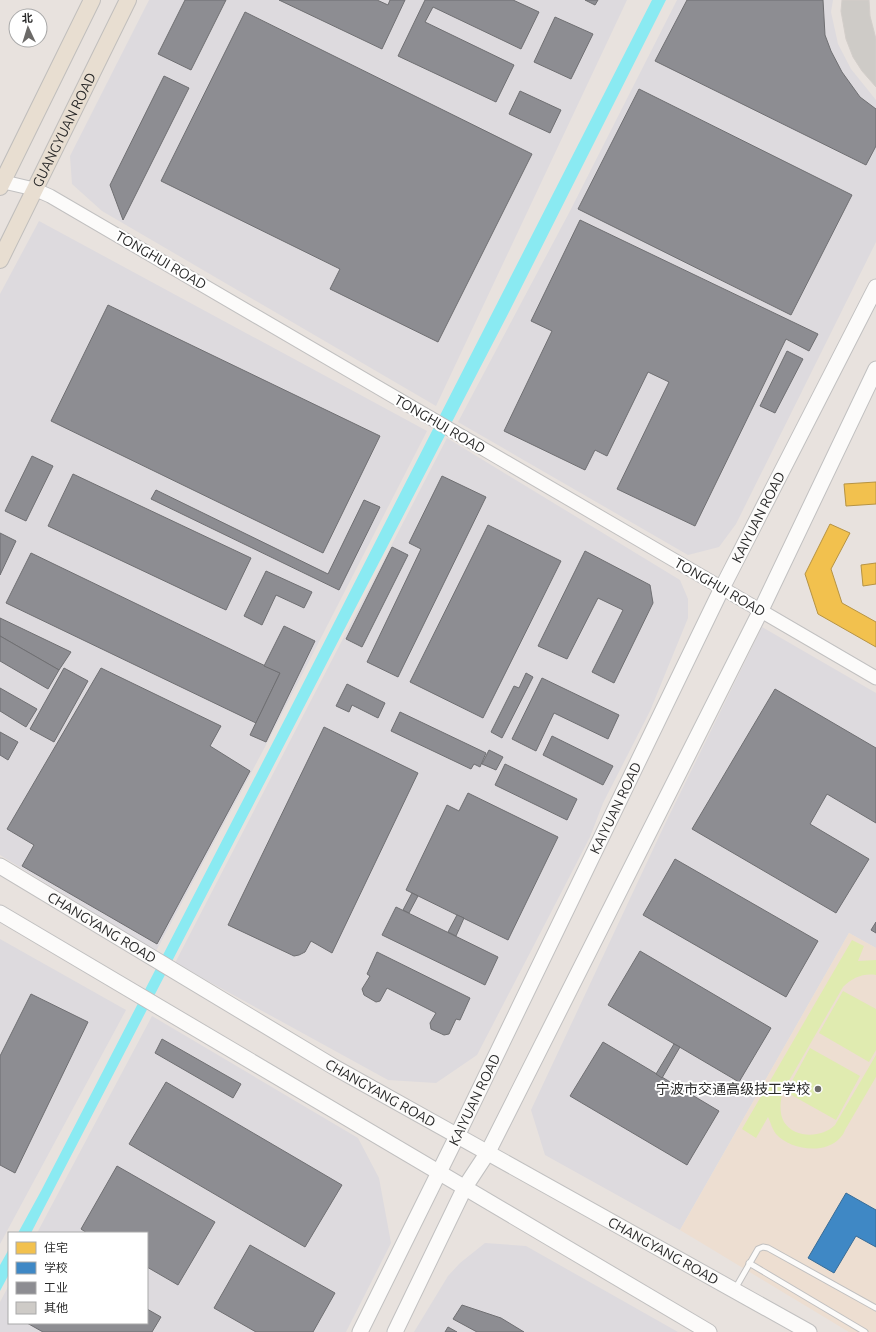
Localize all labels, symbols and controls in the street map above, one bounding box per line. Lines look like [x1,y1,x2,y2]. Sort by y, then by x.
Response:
north arrow [8,8,48,48]
text: 北 [21,12,33,24]
street label: GUANGYUAN ROAD [29,70,99,190]
street label: TONGHUI ROAD [113,228,209,293]
street label: TONGHUI ROAD [392,392,488,457]
street label: KAIYUAN ROAD [728,469,788,565]
street label: TONGHUI ROAD [672,555,768,620]
street label: KAIYUAN ROAD [587,759,645,857]
street label: CHANGYANG ROAD [45,889,159,966]
street label: KAIYUAN ROAD [446,1051,504,1148]
street label: CHANGYANG ROAD [322,1056,439,1130]
place label: 宁波市交通高级技工学校 [656,1081,810,1097]
marker: 宁波市交通高级技工学校 [813,1084,823,1094]
street label: CHANGYANG ROAD [605,1214,721,1288]
legend [8,1232,148,1324]
text: 住宅 [44,1241,68,1254]
text: 学校 [44,1261,68,1274]
text: 工业 [44,1281,68,1294]
text: 其他 [44,1301,68,1314]

